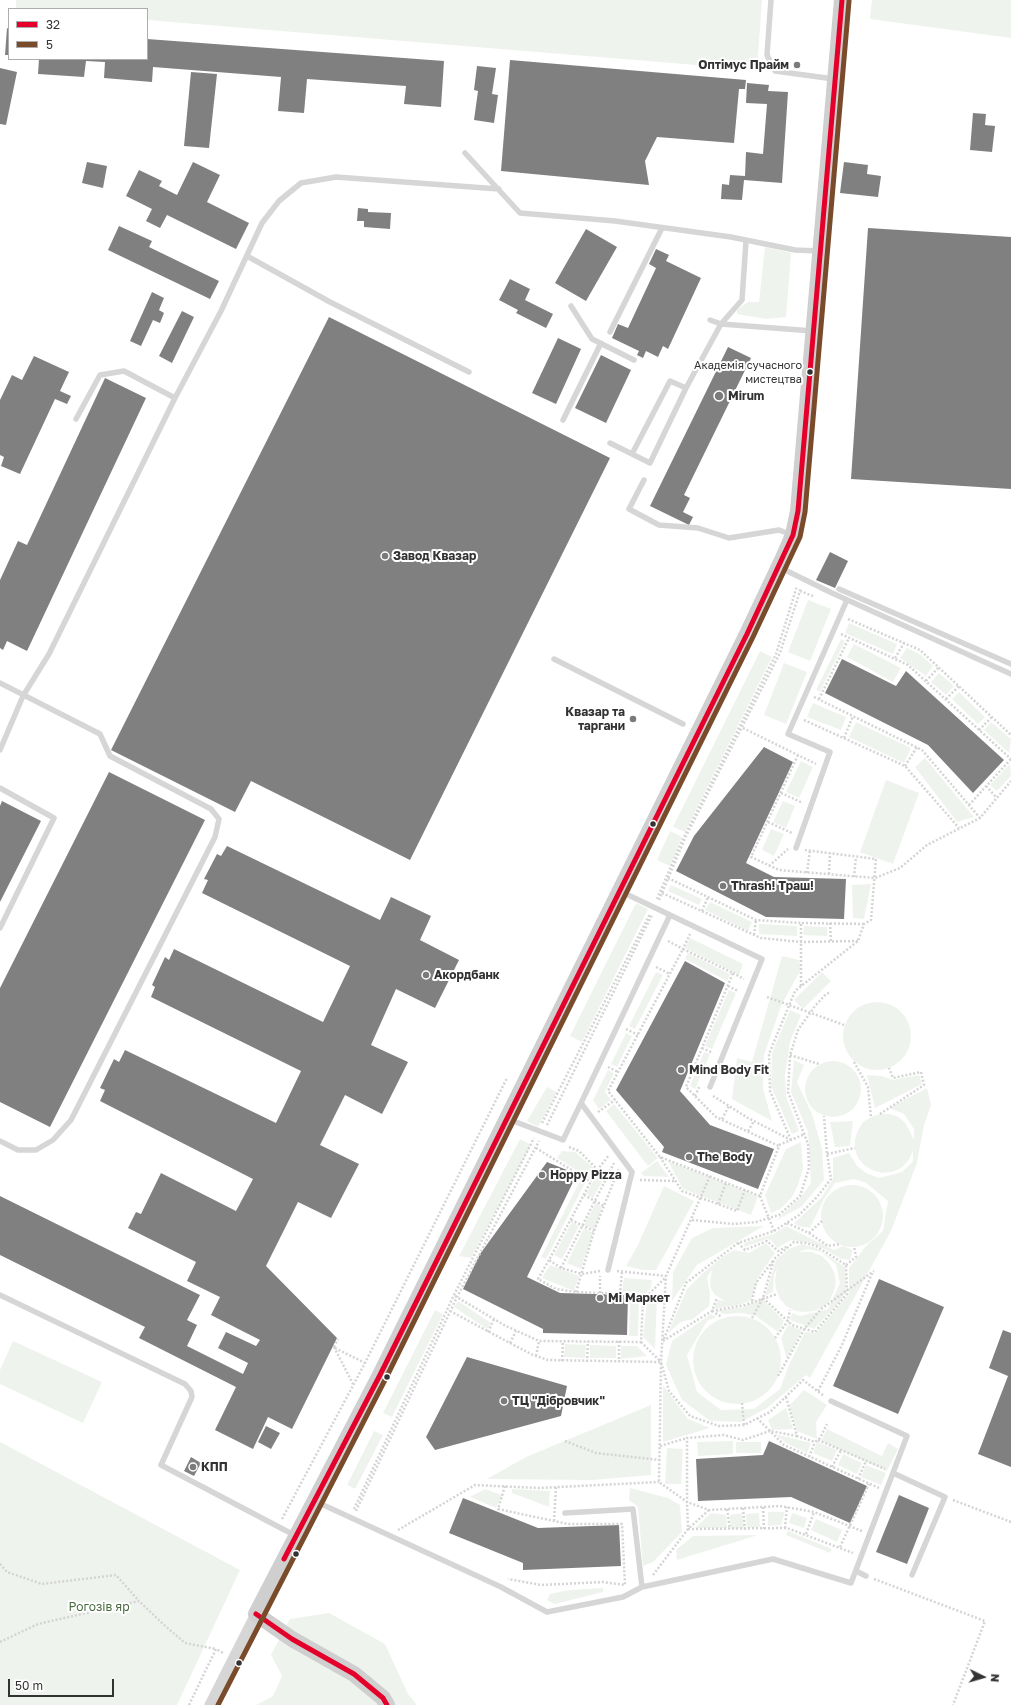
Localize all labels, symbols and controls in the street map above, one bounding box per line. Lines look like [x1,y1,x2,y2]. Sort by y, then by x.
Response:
legend [8,8,148,60]
text: 32 [46,17,60,32]
text: 5 [46,37,53,52]
place label: Оптімус Прайм [698,58,789,72]
marker: Оптімус Прайм [792,60,802,70]
place label: Академія сучасного мистецтва [694,359,802,385]
marker: Академія сучасного мистецтва [805,367,815,377]
place label: Mirum [728,389,764,403]
marker: Mirum [713,390,725,402]
place label: Завод Квазар [393,549,476,563]
marker: Завод Квазар [380,551,390,561]
place label: Квазар та таргани [565,705,625,733]
marker: Квазар та таргани [628,714,638,724]
unlabelled marker [648,819,658,829]
place label: Thrash! Траш! [731,879,814,893]
marker: Thrash! Траш! [718,881,728,891]
place label: Акордбанк [434,968,500,982]
marker: Акордбанк [421,970,431,980]
place label: Mind Body Fit [689,1063,769,1077]
marker: Mind Body Fit [676,1065,686,1075]
place label: The Body [697,1150,752,1164]
marker: The Body [684,1152,694,1162]
place label: Hoppy Pizza [550,1168,622,1182]
marker: Hoppy Pizza [537,1170,547,1180]
place label: Мі Маркет [608,1291,670,1305]
marker: Мі Маркет [595,1293,605,1303]
unlabelled marker [382,1372,392,1382]
place label: ТЦ "Дібровчик" [512,1394,605,1408]
marker: ТЦ "Дібровчик" [499,1396,509,1406]
place label: КПП [201,1460,228,1474]
marker: КПП [188,1462,198,1472]
unlabelled marker [291,1549,301,1559]
park label: Рогозів яр [68,1600,130,1614]
north arrow [963,1657,1003,1697]
unlabelled marker [234,1658,244,1668]
scale bar [10,1671,116,1697]
text: N [989,1673,1002,1683]
text: 50 m [15,1678,43,1693]

